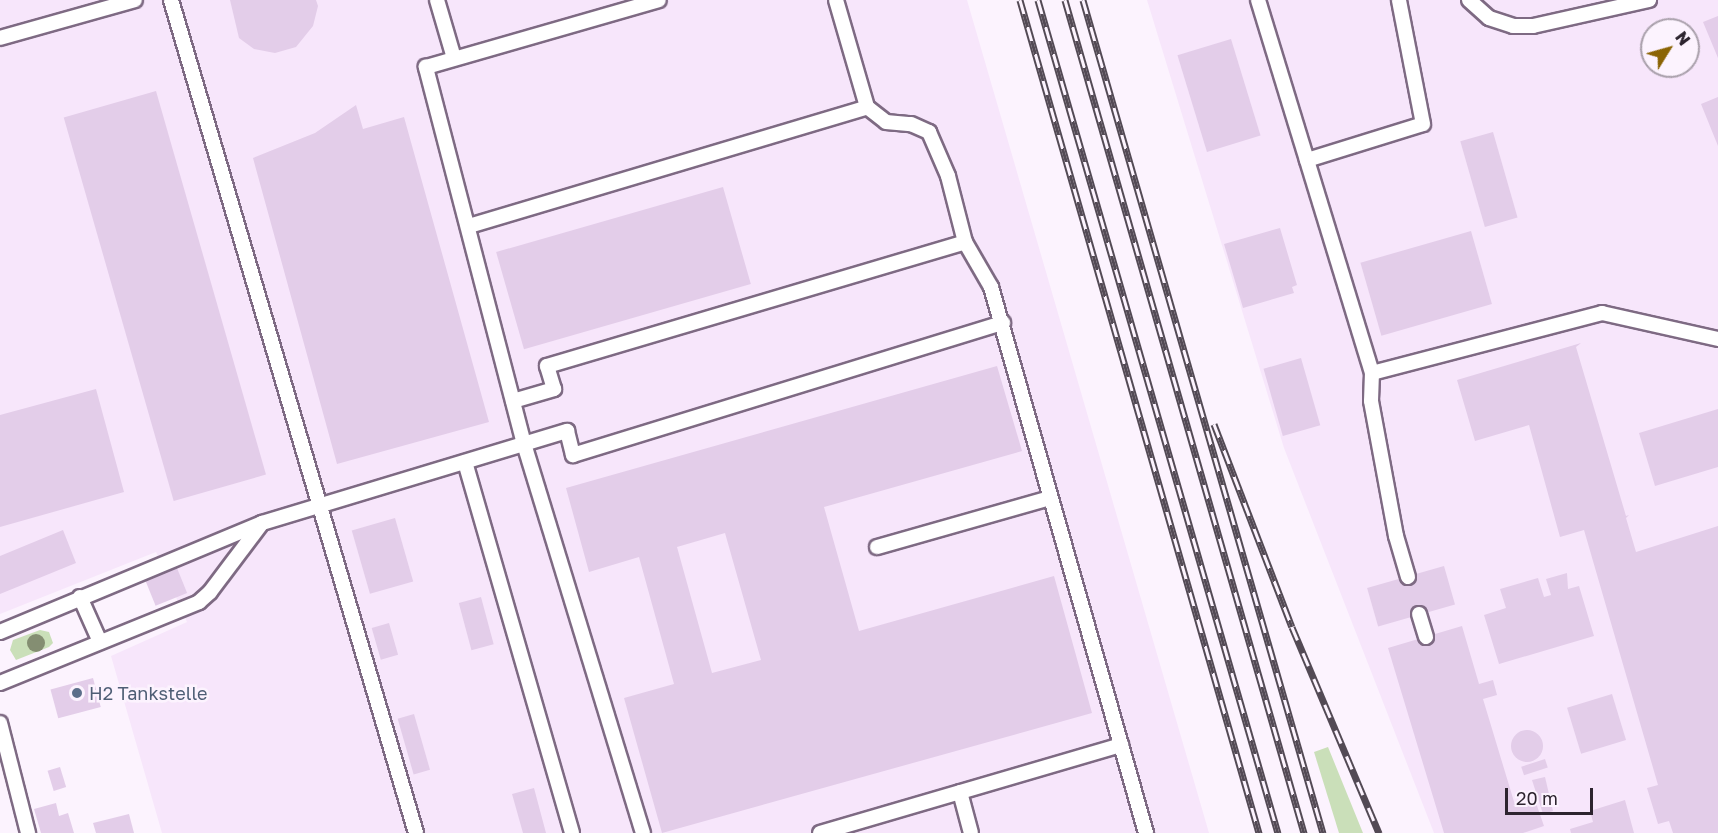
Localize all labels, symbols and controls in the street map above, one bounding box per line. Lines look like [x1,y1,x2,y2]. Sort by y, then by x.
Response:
north arrow [1640,18,1700,78]
text: N [1671,27,1694,49]
place label: H2 Tankstelle [89,682,208,704]
marker: H2 Tankstelle [70,686,84,700]
scale bar [1508,776,1596,814]
text: 20 m [1516,787,1558,809]

